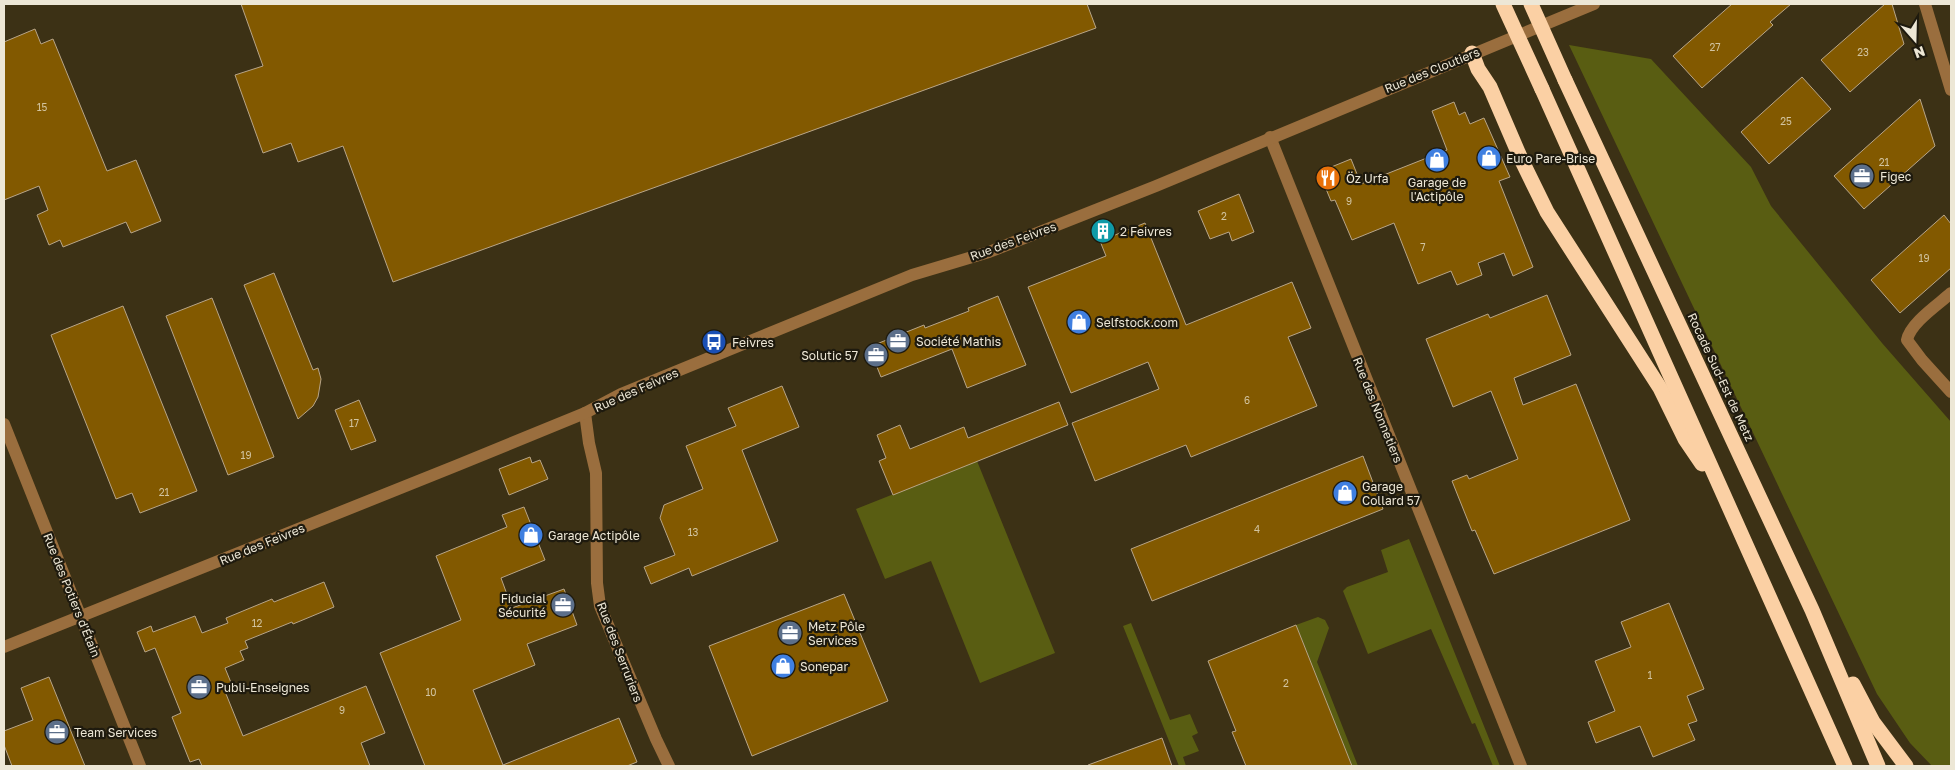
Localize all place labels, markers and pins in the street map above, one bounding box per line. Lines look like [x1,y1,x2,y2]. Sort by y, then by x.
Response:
shop icon: Euro Pare-Brise [1476,145,1502,171]
shop icon: Garage de l'Actipôle [1424,147,1450,173]
place label: Euro Pare-Brise [1506,151,1595,166]
office icon: Figec [1849,163,1875,189]
restaurant icon: Öz Urfa [1315,165,1341,191]
place label: Figec [1880,169,1912,184]
place label: Öz Urfa [1346,171,1388,186]
place label: Garage de l'Actipôle [1408,175,1466,204]
building icon: 2 Feivres [1090,218,1116,244]
place label: 2 Feivres [1120,224,1172,239]
shop icon: Selfstock.com [1066,309,1092,335]
place label: Selfstock.com [1096,315,1178,330]
office icon: Société Mathis [885,328,911,354]
bus stop icon: Feivres [701,329,727,355]
place label: Société Mathis [916,334,1001,349]
place label: Feivres [732,335,774,350]
office icon: Solutic 57 [863,342,889,368]
place label: Solutic 57 [801,348,858,363]
place label: Garage Collard 57 [1362,479,1420,508]
shop icon: Garage Collard 57 [1332,480,1358,506]
shop icon: Garage Actipôle [518,522,544,548]
place label: Garage Actipôle [548,528,640,543]
place label: Fiducial Sécurité [498,591,546,620]
office icon: Fiducial Sécurité [550,592,576,618]
place label: Metz Pôle Services [808,619,865,648]
office icon: Metz Pôle Services [777,620,803,646]
shop icon: Sonepar [770,653,796,679]
place label: Sonepar [800,659,848,674]
office icon: Publi-Enseignes [186,674,212,700]
place label: Publi-Enseignes [216,680,309,695]
office icon: Team Services [44,719,70,745]
place label: Team Services [74,725,157,740]

